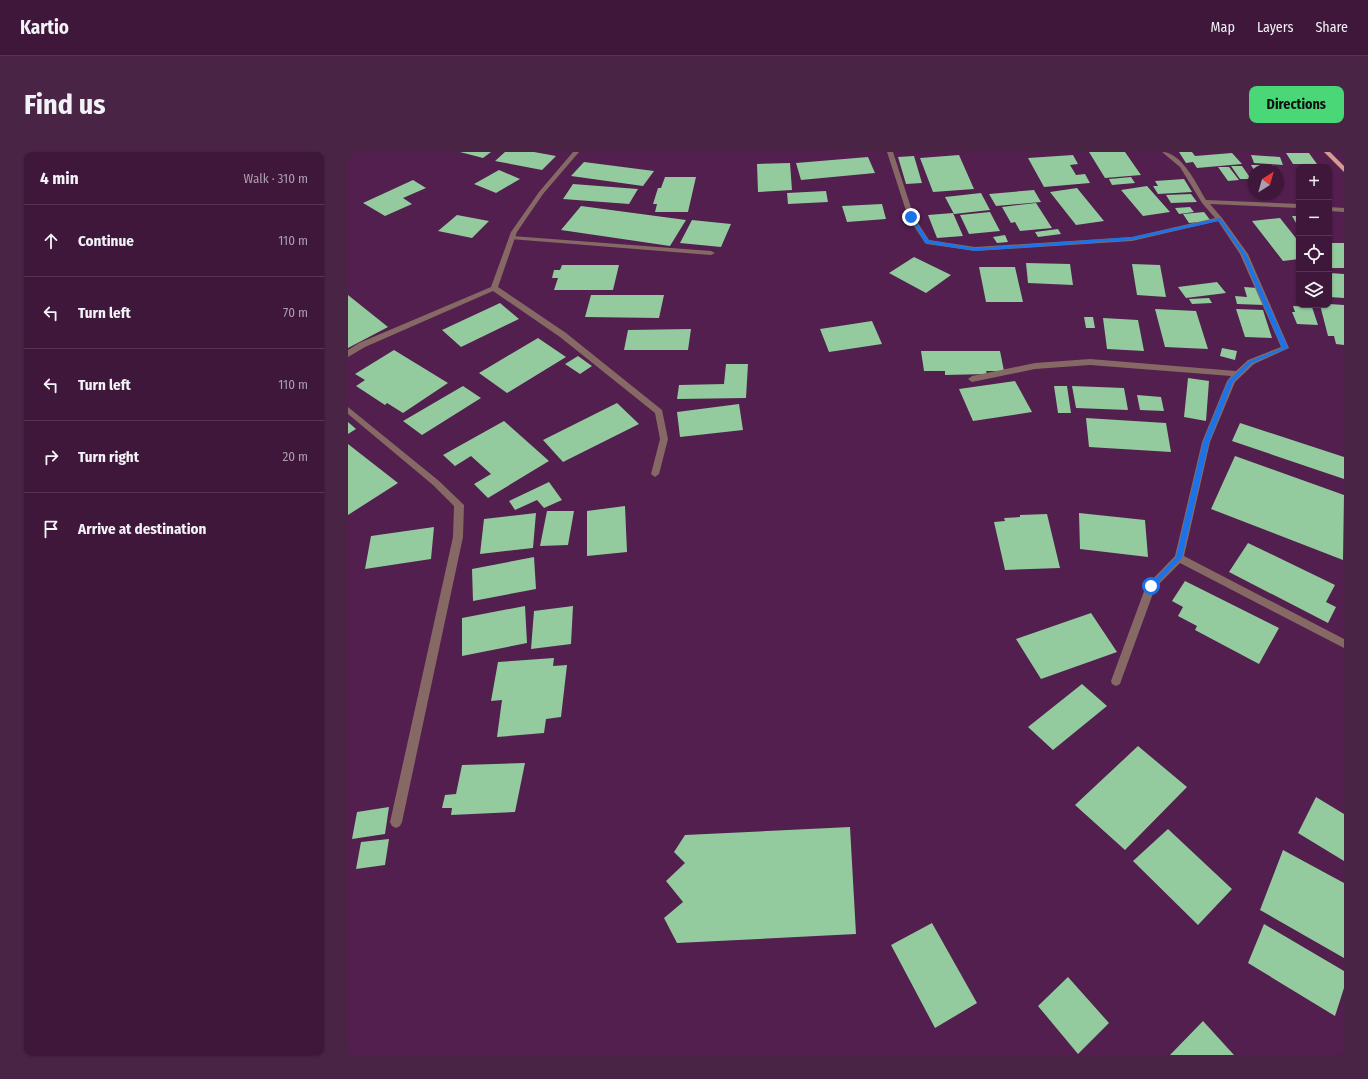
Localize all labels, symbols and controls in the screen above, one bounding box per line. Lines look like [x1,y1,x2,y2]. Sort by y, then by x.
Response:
text: Kartio [20,16,69,39]
text: Map [1211,19,1235,36]
text: Layers [1257,19,1293,36]
text: Share [1315,19,1348,36]
button: Directions [1249,86,1344,123]
text: Find us [24,88,106,121]
north arrow [1248,164,1284,200]
map controls [1296,164,1332,308]
button: + [1296,164,1332,200]
text: 4 min [40,168,79,189]
text: Walk · 310 m [244,171,308,186]
button: − [1296,200,1332,236]
route end [902,208,920,226]
icon: ahead [40,230,62,252]
text: Continue [78,232,134,250]
text: 110 m [278,233,308,248]
button: locate [1296,236,1332,272]
button: layers [1296,272,1332,308]
icon: left [40,302,62,324]
text: Turn left [78,304,131,322]
text: 70 m [283,305,308,320]
icon: left [40,374,62,396]
text: Turn left [78,376,131,394]
text: 110 m [278,377,308,392]
icon: right [40,446,62,468]
text: Turn right [78,448,139,466]
text: 20 m [282,449,308,464]
icon: arrive [40,518,62,540]
text: Arrive at destination [78,520,206,538]
route start [1142,577,1160,595]

